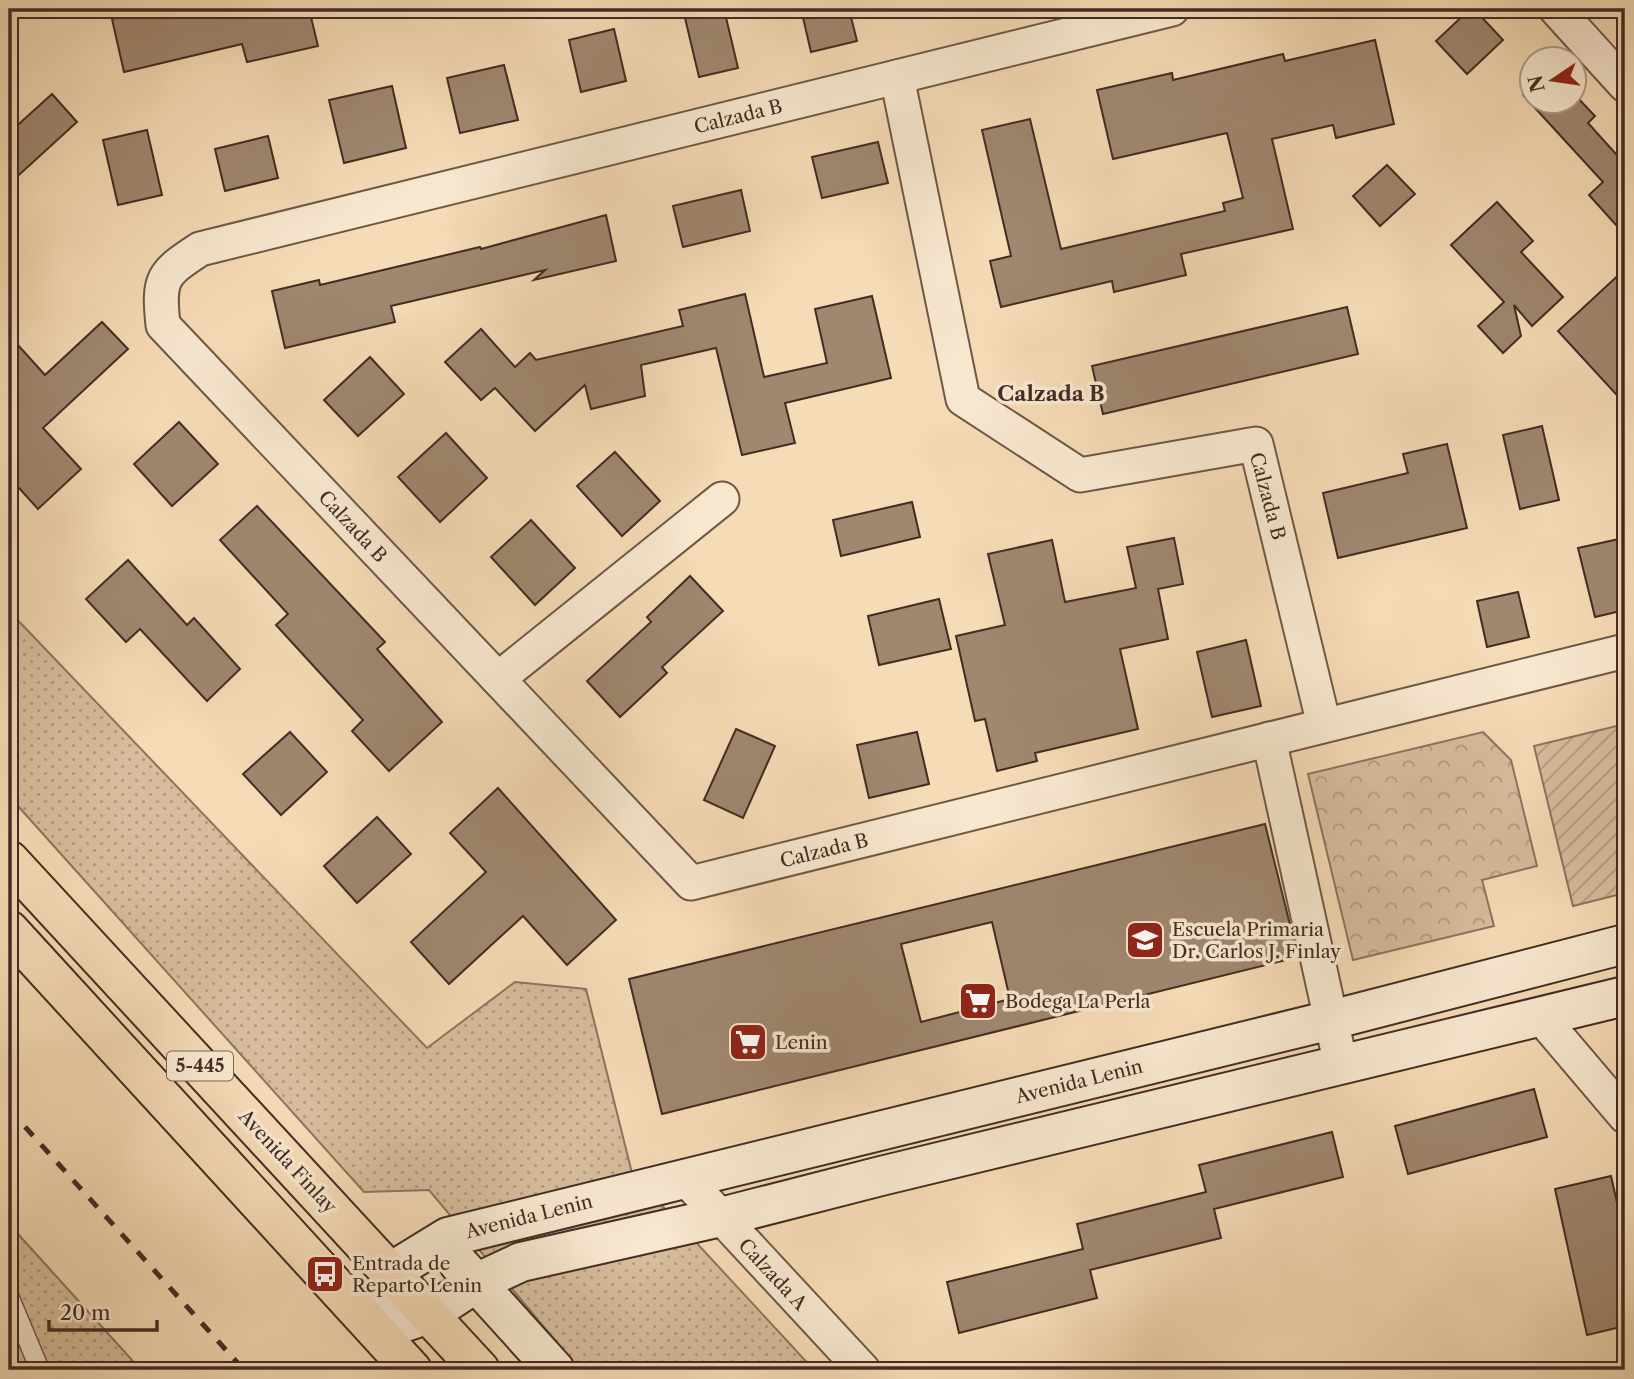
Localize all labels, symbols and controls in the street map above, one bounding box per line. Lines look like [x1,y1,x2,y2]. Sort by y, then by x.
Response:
north arrow [1518,46,1588,116]
text: N [1524,73,1550,94]
street label: Calzada B [692,94,784,139]
district label: Calzada B [997,381,1105,406]
street label: Calzada B [1245,450,1290,542]
street label: Calzada B [314,486,392,567]
street label: Calzada B [778,828,870,873]
place label: Escuela Primaria Dr. Carlos J. Finlay [1172,918,1341,963]
school or university icon: Escuela Primaria Dr. Carlos J. Finlay [1124,919,1166,961]
supermarket icon: Bodega La Perla [957,980,999,1022]
place label: Bodega La Perla [1005,990,1151,1013]
supermarket icon: Lenin [727,1021,769,1063]
place label: Lenin [775,1031,828,1054]
road number: 5-445 [167,1051,233,1080]
street label: Avenida Lenin [1012,1055,1145,1109]
street label: Avenida Finlay [233,1104,342,1218]
street label: Avenida Lenin [462,1190,595,1244]
street label: Calzada A [734,1234,812,1316]
place label: Entrada de Reparto Lenin [352,1252,482,1297]
bus stop icon: Entrada de Reparto Lenin [304,1253,346,1295]
scale bar [49,1288,158,1332]
text: 20 m [60,1300,111,1325]

